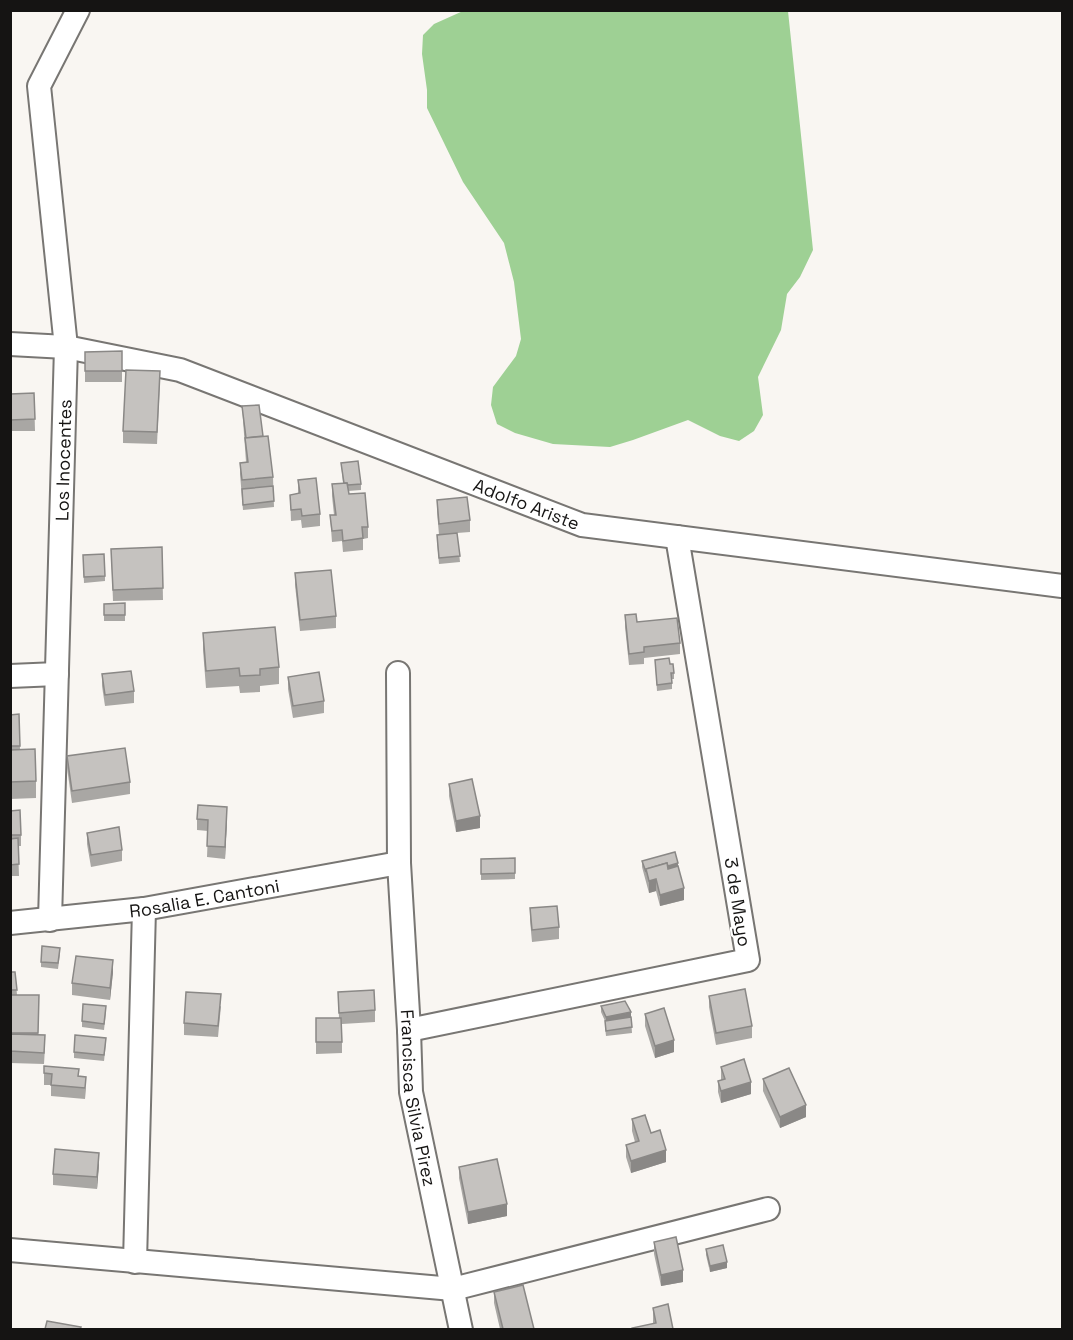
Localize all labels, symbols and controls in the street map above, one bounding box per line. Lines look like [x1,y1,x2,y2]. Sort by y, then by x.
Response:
street label: Los Inocentes [50,399,76,521]
street label: Adolfo Ariste [470,473,583,535]
street label: 3 de Mayo [720,856,756,948]
street label: Rosalia E. Cantoni [128,873,281,922]
street label: Francisca Silvia Pirez [396,1009,442,1188]

